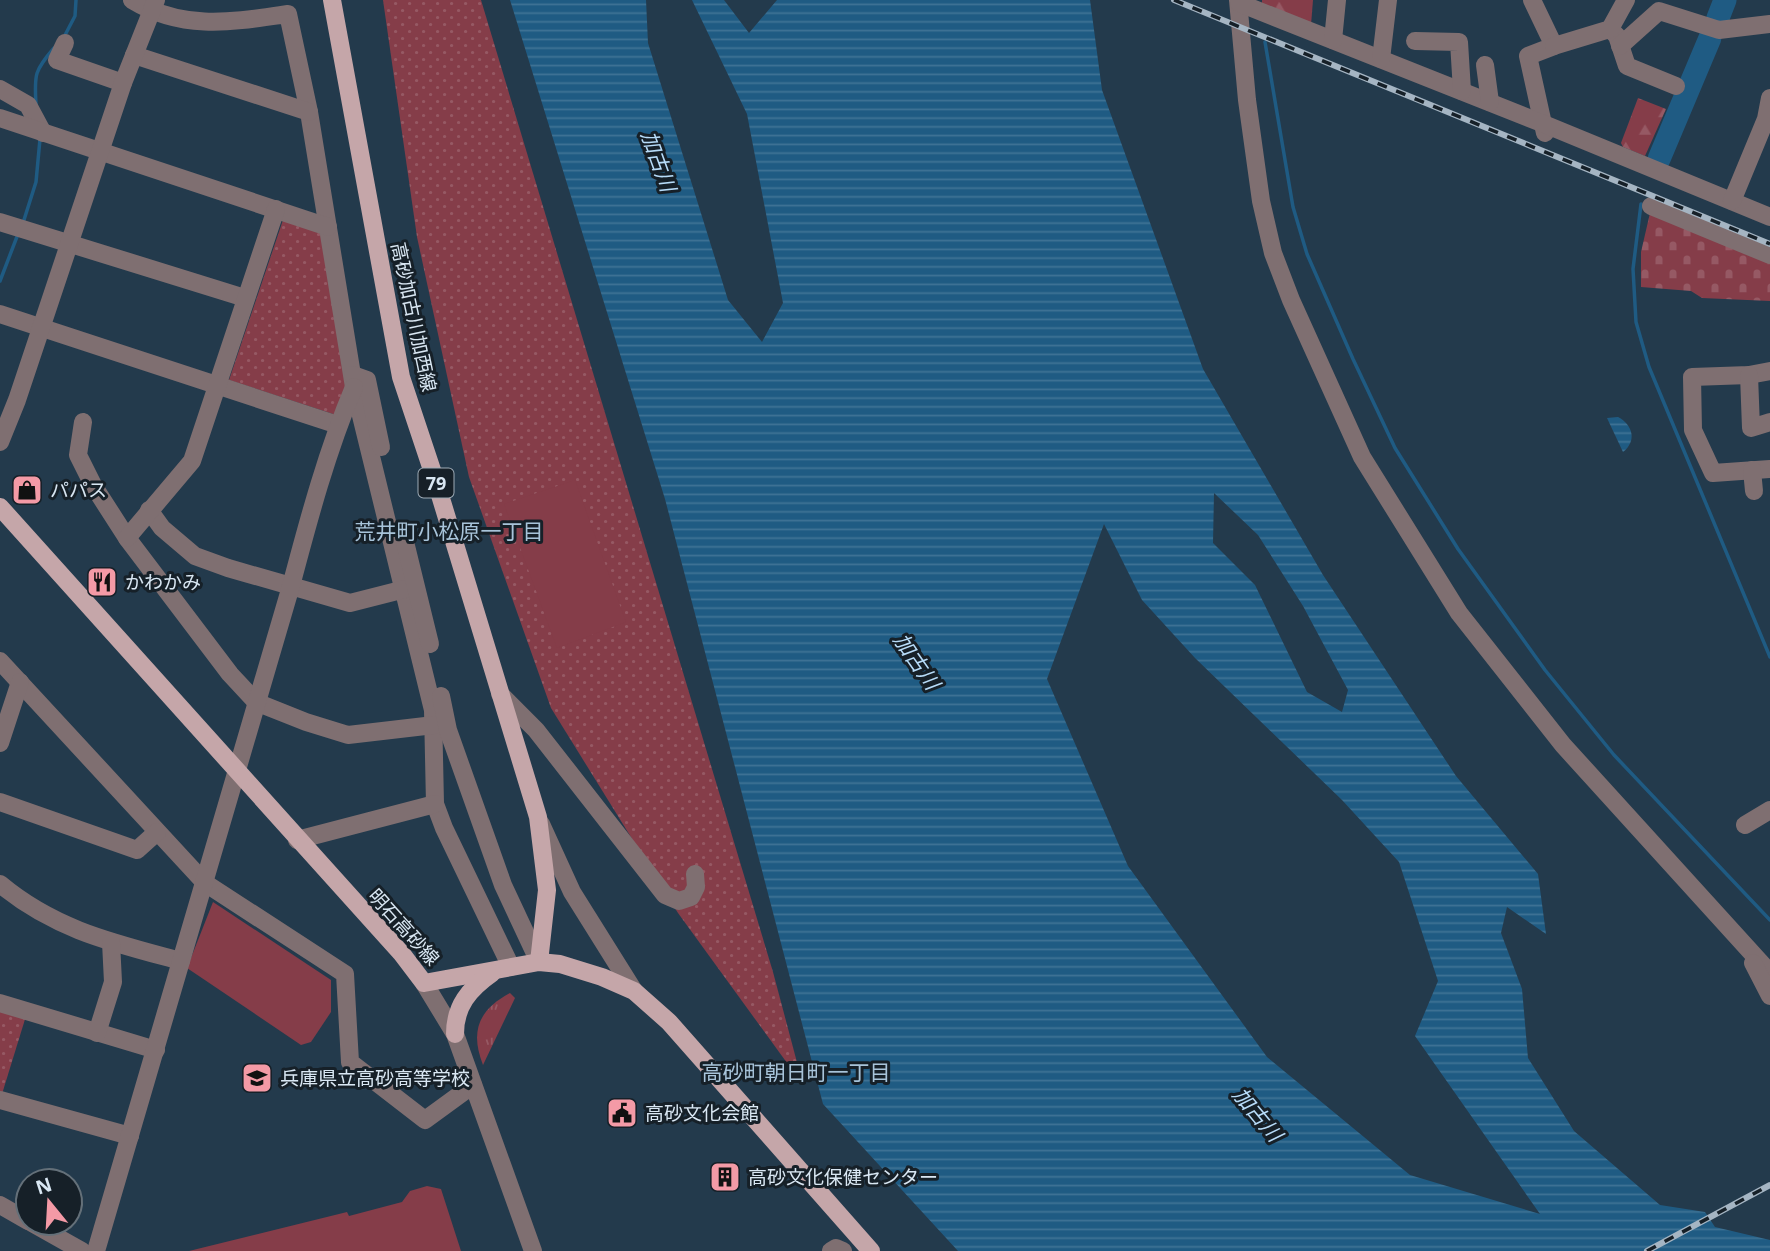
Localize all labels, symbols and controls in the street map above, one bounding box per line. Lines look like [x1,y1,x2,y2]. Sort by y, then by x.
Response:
water label: 加古川 [635,127,684,197]
street label: 高砂加古川加西線 [385,240,443,394]
road number: 79 [418,468,453,498]
shop icon: パパス [10,473,44,507]
place label: パパス [50,477,107,503]
district label: 荒井町小松原一丁目 [355,517,544,545]
restaurant icon: かわかみ [85,565,119,599]
place label: かわかみ [125,569,201,595]
water label: 加古川 [887,627,948,696]
street label: 明石高砂線 [363,883,445,971]
district label: 高砂町朝日町一丁目 [702,1058,891,1086]
school or university icon: 兵庫県立高砂高等学校 [240,1061,274,1095]
place label: 兵庫県立高砂高等学校 [280,1065,470,1091]
water label: 加古川 [1227,1081,1290,1149]
public building icon: 高砂文化会館 [605,1096,639,1130]
place label: 高砂文化会館 [645,1100,759,1126]
building icon: 高砂文化保健センター [708,1160,742,1194]
place label: 高砂文化保健センター [748,1164,938,1190]
north arrow [14,1167,84,1237]
text: N [32,1171,55,1201]

